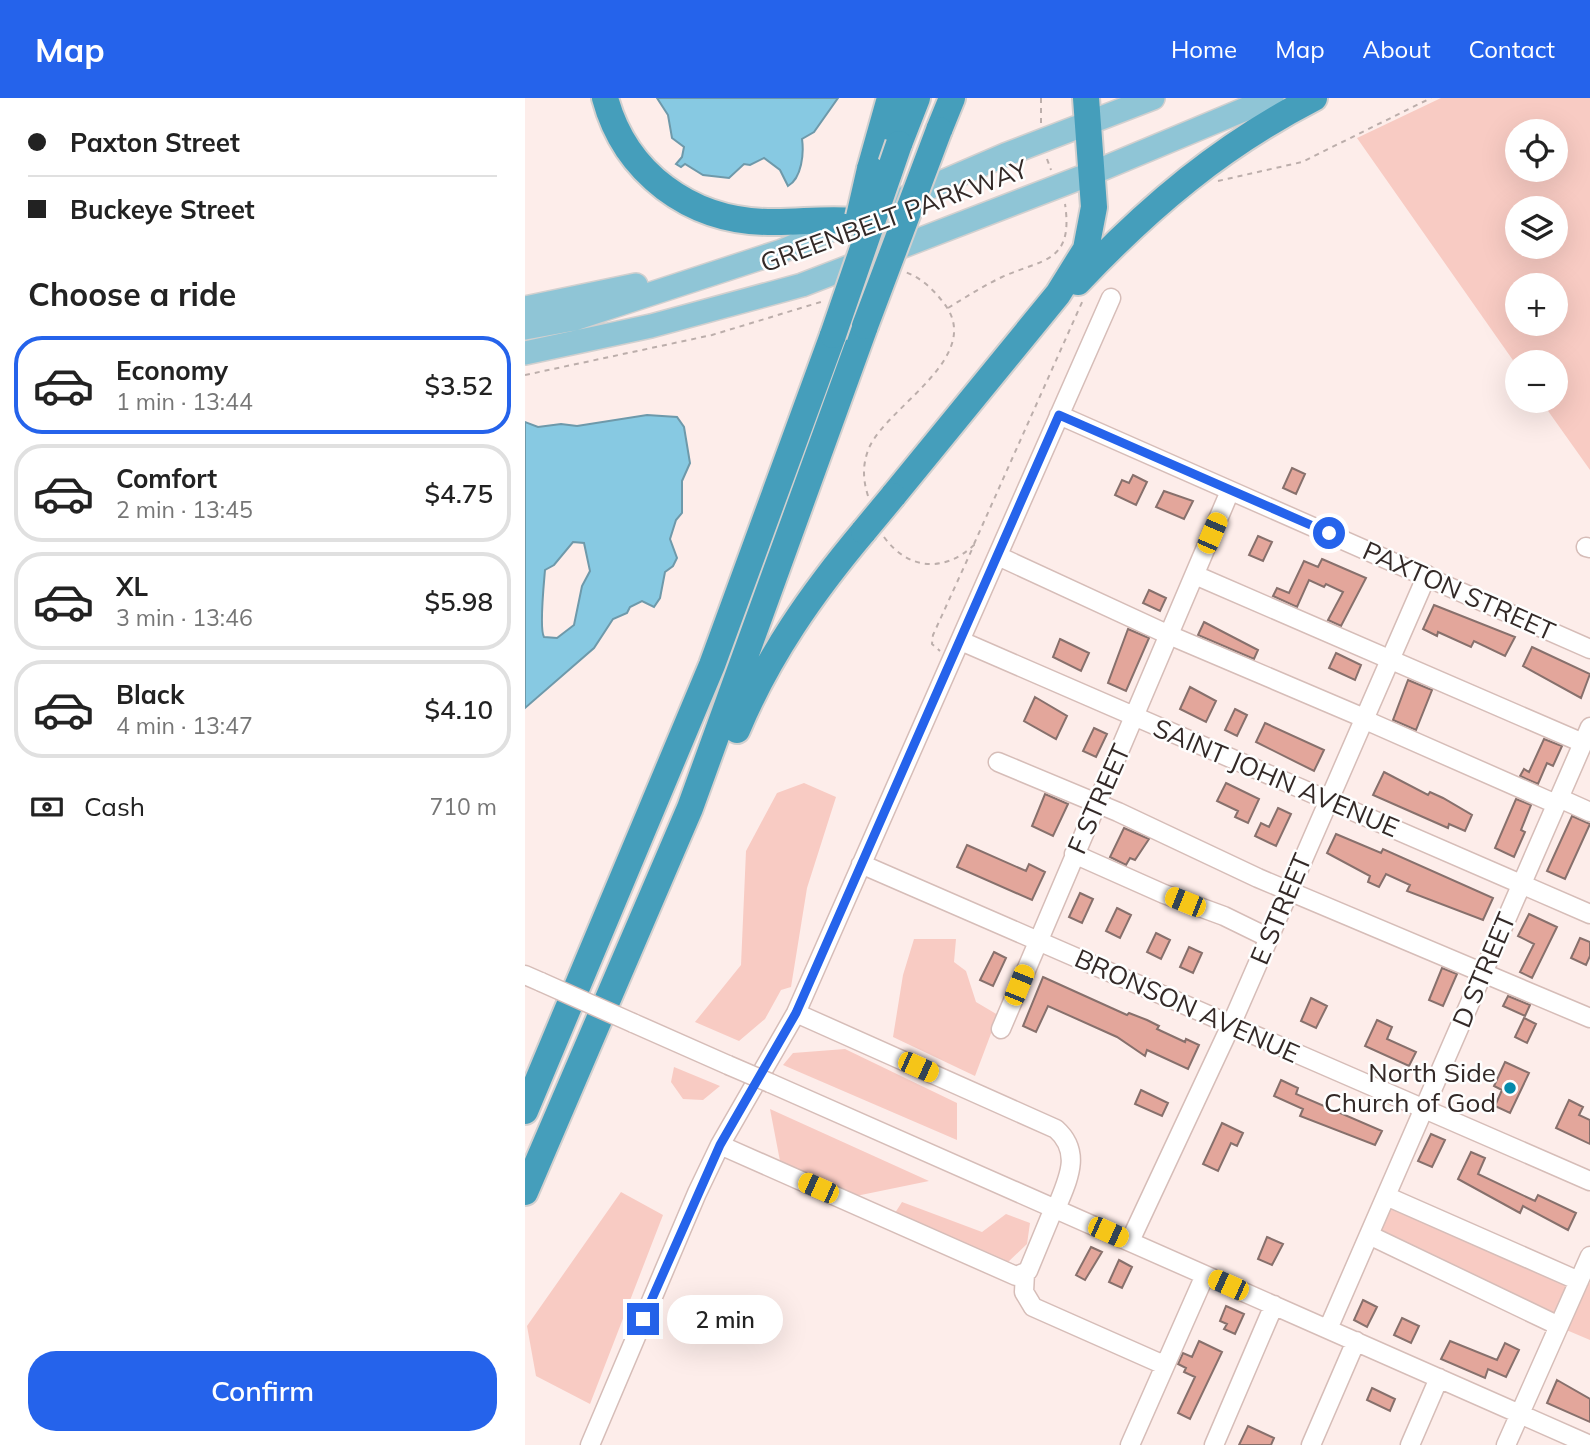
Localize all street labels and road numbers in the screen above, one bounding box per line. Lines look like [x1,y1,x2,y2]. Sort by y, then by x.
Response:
street label: GREENBELT PARKWAY [756,151,1033,279]
street label: PAXTON STREET [1358,533,1561,648]
street label: SAINT JOHN AVENUE [1148,711,1404,844]
street label: F STREET [1060,738,1137,859]
street label: E STREET [1242,848,1319,969]
street label: D STREET [1445,907,1523,1032]
street label: BRONSON AVENUE [1070,941,1305,1070]

